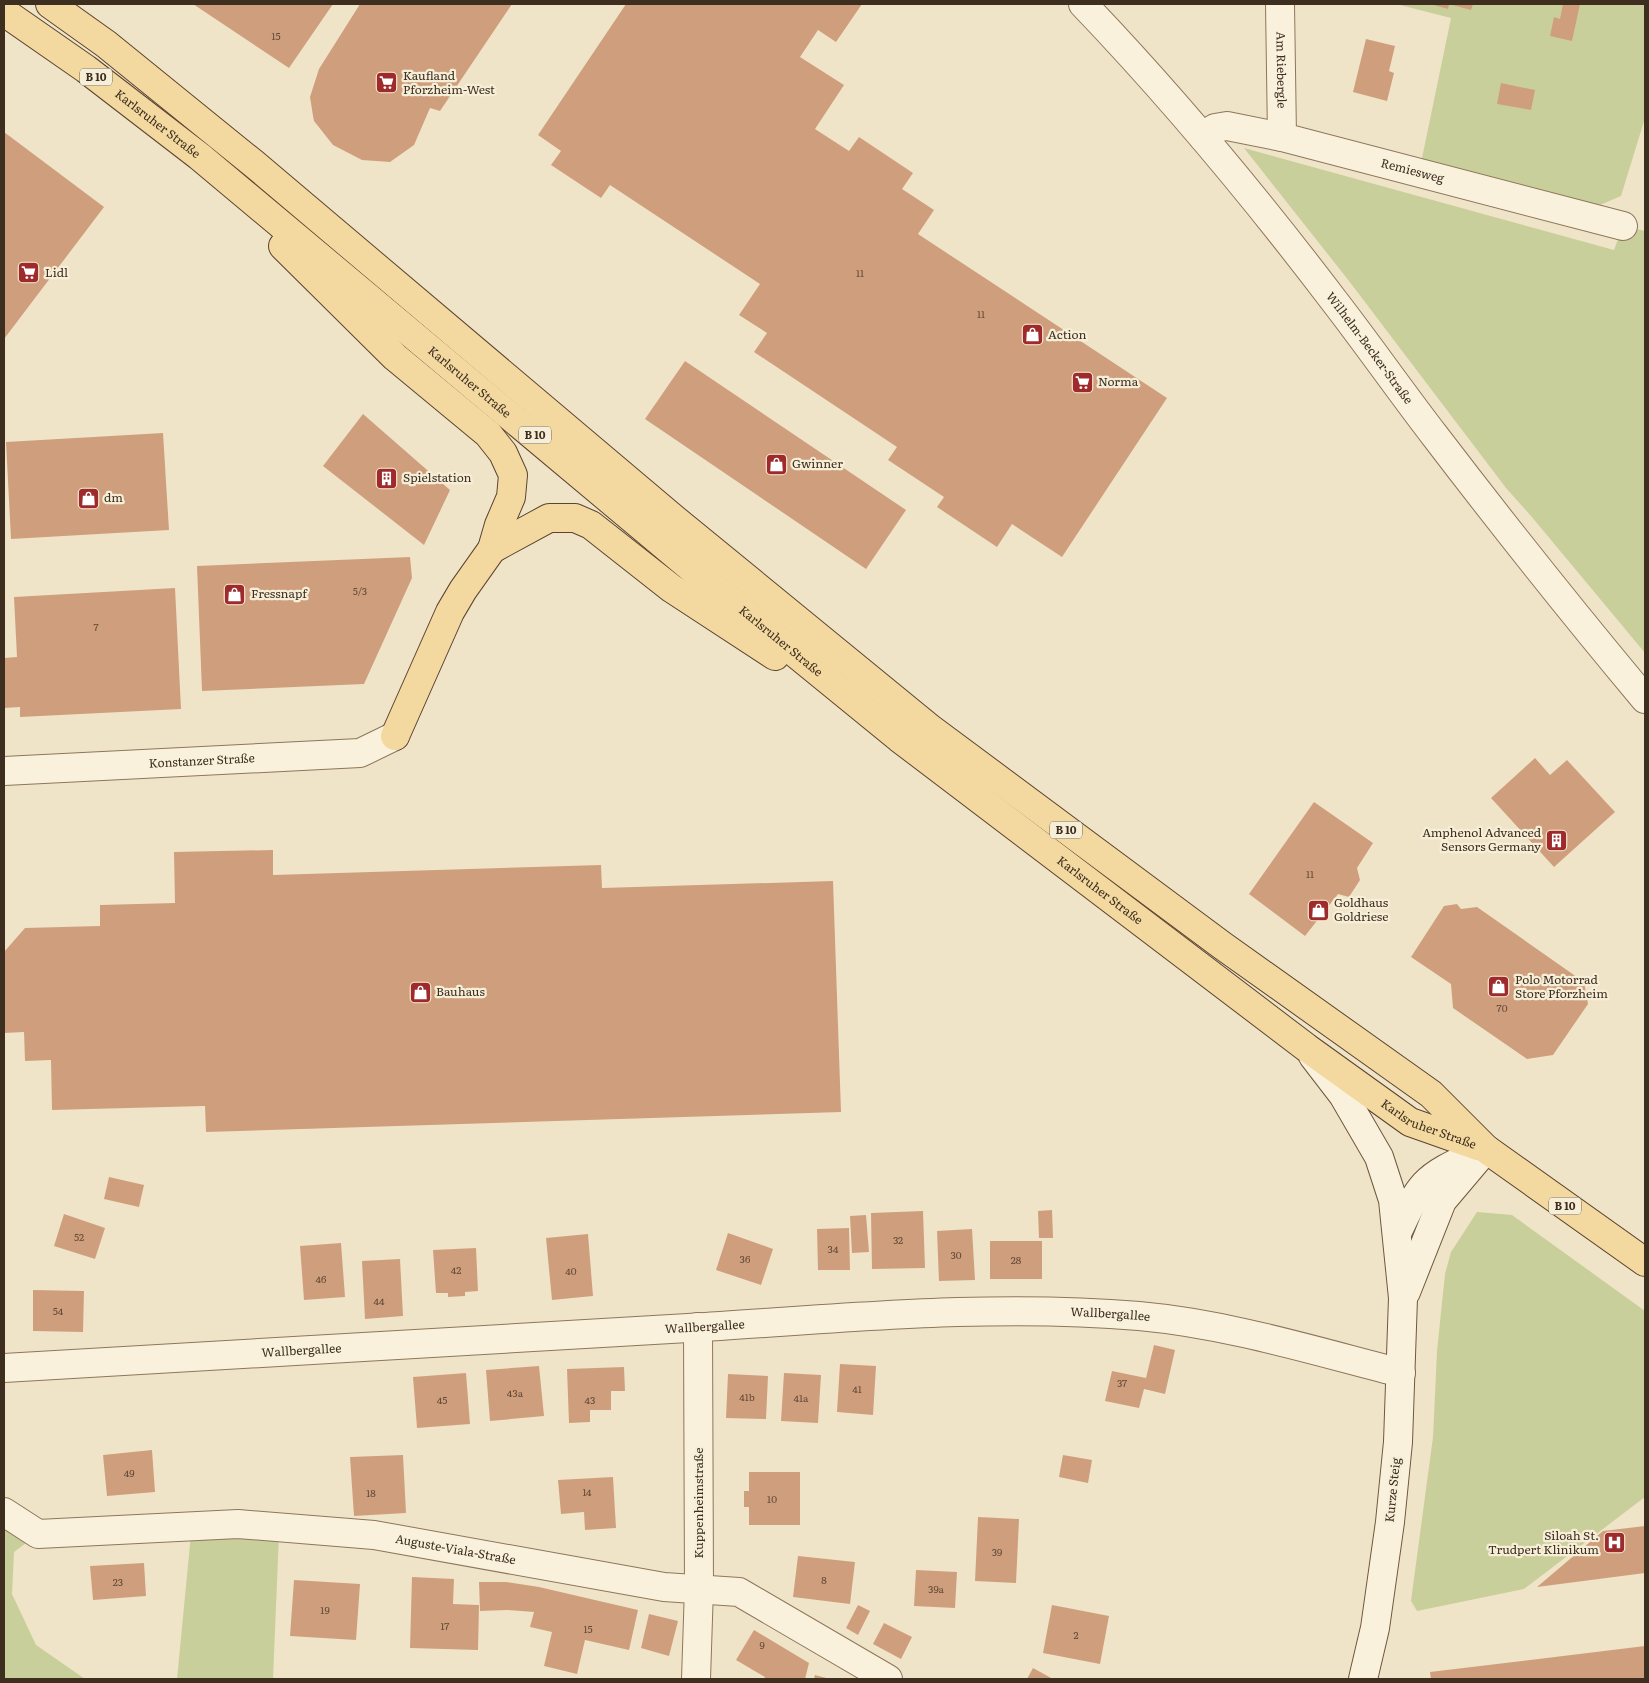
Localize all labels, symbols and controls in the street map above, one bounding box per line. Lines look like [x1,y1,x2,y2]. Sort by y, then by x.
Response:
house number: 15 [271,28,281,43]
street label: Am Riebergle [1272,31,1292,109]
place label: Kaufland Pforzheim-West [403,66,495,98]
road number: B 10 [80,68,112,86]
supermarket icon: Kaufland Pforzheim-West [375,71,399,95]
street label: Karlsruher Straße [111,84,205,162]
street label: Remiesweg [1379,153,1446,187]
supermarket icon: Lidl [17,261,41,285]
place label: Lidl [45,263,68,281]
house number: 11 [856,265,864,280]
street label: Wilhelm-Becker-Straße [1322,288,1418,407]
house number: 11 [977,306,985,321]
shop icon: Action [1020,323,1044,347]
place label: Action [1048,325,1087,343]
street label: Karlsruher Straße [424,341,516,422]
supermarket icon: Norma [1070,370,1094,394]
place label: Norma [1098,372,1139,390]
road number: B 10 [519,426,551,444]
shop icon: Gwinner [764,452,788,476]
place label: Gwinner [792,454,843,472]
building icon: Spielstation [375,466,399,490]
place label: Spielstation [403,468,472,486]
shop icon: dm [76,486,100,510]
place label: dm [104,488,123,506]
shop icon: Fressnapf [223,582,247,606]
house number: 5/3 [353,583,367,598]
place label: Fressnapf [251,584,308,602]
street label: Karlsruher Straße [735,601,827,680]
house number: 7 [93,619,99,634]
street label: Konstanzer Straße [148,748,255,772]
road number: B 10 [1050,822,1082,838]
place label: Amphenol Advanced Sensors Germany [1422,823,1542,855]
building icon: Amphenol Advanced Sensors Germany [1545,828,1569,852]
street label: Karlsruher Straße [1054,851,1147,928]
house number: 11 [1306,866,1314,881]
place label: Goldhaus Goldriese [1334,893,1389,925]
shop icon: Goldhaus Goldriese [1306,898,1330,922]
place label: Polo Motorrad Store Pforzheim [1515,970,1608,1002]
shop icon: Polo Motorrad Store Pforzheim [1487,975,1511,999]
shop icon: Bauhaus [408,980,432,1004]
place label: Bauhaus [436,982,485,1000]
house number: 70 [1497,1000,1508,1015]
street label: Karlsruher Straße [1378,1094,1479,1153]
road number: B 10 [1549,1198,1581,1214]
house number: 52 [74,1229,84,1244]
house number: 32 [893,1232,903,1247]
house number: 34 [828,1241,839,1256]
house number: 30 [950,1247,962,1262]
house number: 36 [740,1251,751,1266]
house number: 28 [1011,1252,1022,1267]
house number: 42 [451,1262,461,1277]
house number: 40 [565,1263,577,1278]
house number: 46 [316,1271,327,1286]
house number: 44 [373,1293,385,1308]
street label: Wallbergallee [1070,1302,1151,1325]
house number: 54 [53,1303,64,1318]
street label: Wallbergallee [664,1314,745,1337]
street label: Wallbergallee [261,1338,342,1361]
house number: 37 [1117,1375,1127,1390]
house number: 41 [852,1381,862,1396]
house number: 43a [507,1385,524,1400]
house number: 41b [739,1389,755,1404]
house number: 41a [794,1390,809,1405]
house number: 45 [437,1392,447,1407]
house number: 43 [585,1392,595,1407]
street label: Kuppenheimstraße [689,1448,707,1558]
street label: Kurze Steig [1380,1456,1404,1523]
house number: 49 [124,1465,134,1480]
house number: 14 [582,1484,592,1499]
house number: 18 [366,1485,376,1500]
house number: 10 [767,1491,777,1506]
place label: Siloah St. Trudpert Klinikum [1488,1526,1599,1558]
street label: Auguste-Viala-Straße [394,1529,517,1568]
hospital icon: Siloah St. Trudpert Klinikum [1603,1531,1627,1555]
house number: 39 [992,1544,1002,1559]
house number: 8 [821,1572,827,1587]
house number: 23 [113,1574,123,1589]
house number: 39a [928,1581,945,1596]
house number: 19 [320,1602,330,1617]
house number: 17 [441,1618,449,1633]
house number: 15 [583,1621,593,1636]
house number: 2 [1073,1627,1079,1642]
house number: 9 [759,1637,765,1652]

